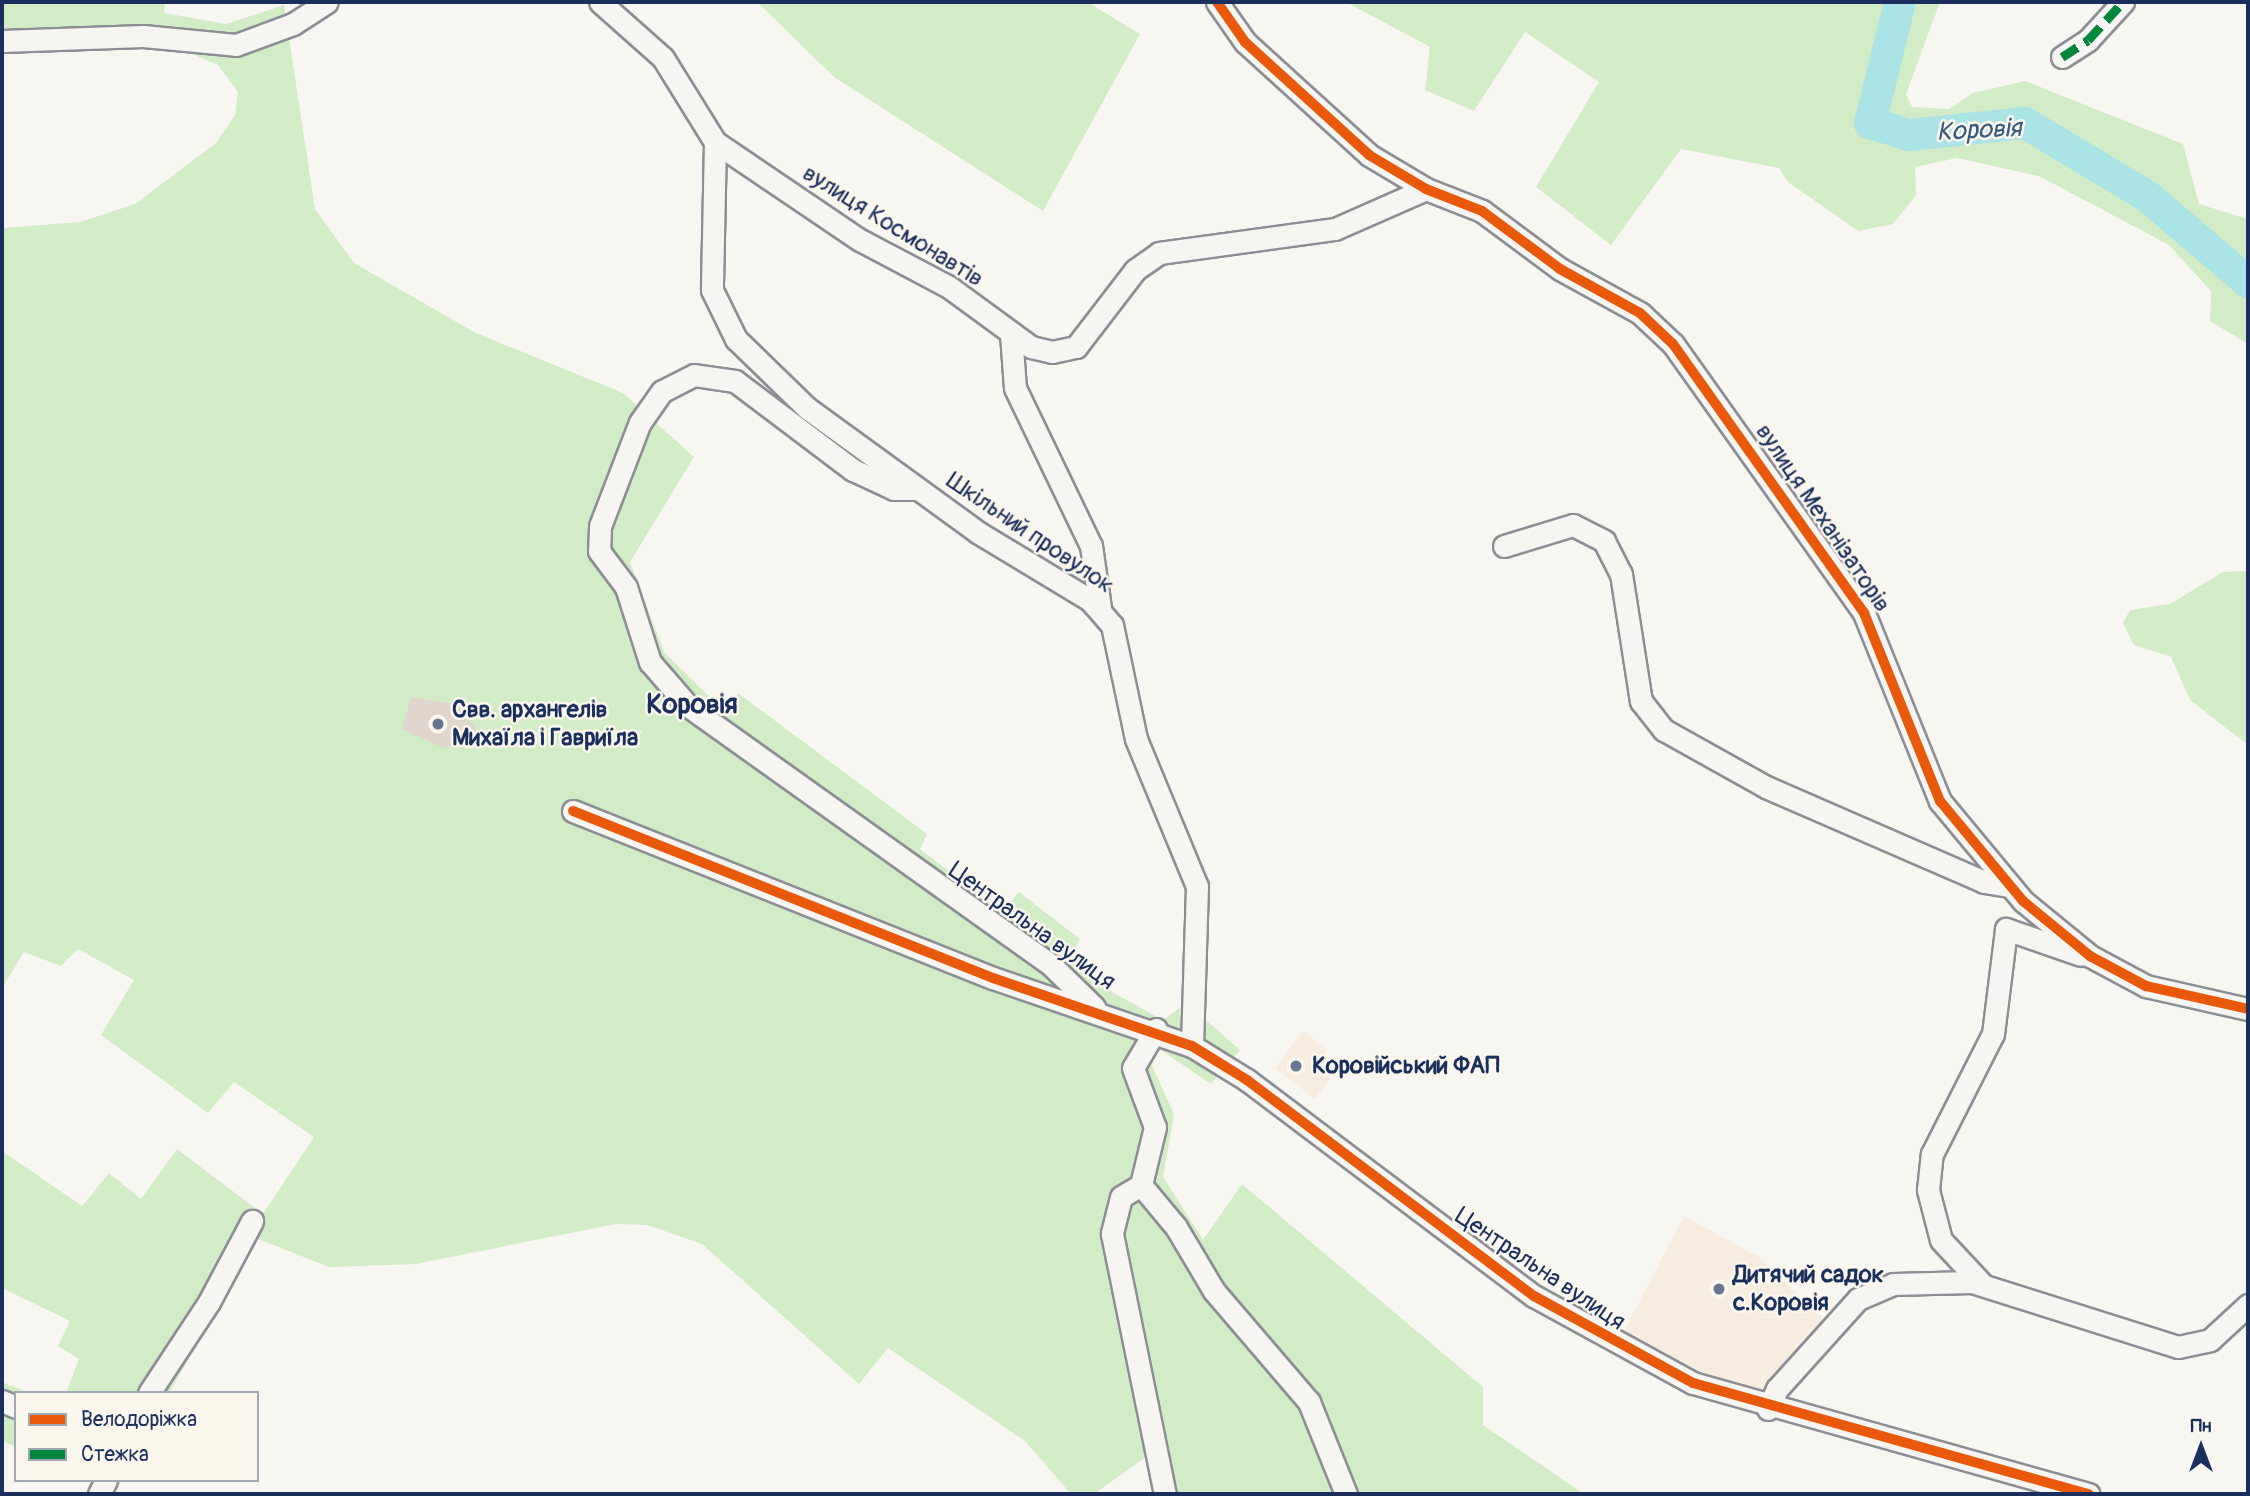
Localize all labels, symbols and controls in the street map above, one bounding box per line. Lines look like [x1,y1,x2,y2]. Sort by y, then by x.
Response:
water label: Коровія [1936,113,2022,149]
street label: вулиця Космонавтів [797,159,989,293]
street label: вулиця Механізаторів [1749,419,1897,617]
street label: Шкільний провулок [941,466,1119,600]
district label: Коровія [646,688,738,722]
place label: Свв. архангелів Михаїла і Гавриїла [452,696,638,752]
marker: Свв. архангелів Михаїла і Гавриїла [430,716,446,732]
street label: Центральна вулиця [943,856,1121,996]
place label: Коровійський ФАП [1312,1052,1500,1080]
marker: Коровійський ФАП [1286,1056,1306,1076]
street label: Центральна вулиця [1449,1201,1631,1337]
place label: Дитячий садок с.Коровія [1733,1261,1884,1317]
marker: Дитячий садок с.Коровія [1711,1281,1727,1297]
legend [14,1391,259,1482]
text: Велодоріжка [81,1406,197,1433]
north arrow [2166,1412,2236,1482]
text: Пн [2191,1414,2211,1438]
text: Стежка [81,1441,149,1468]

